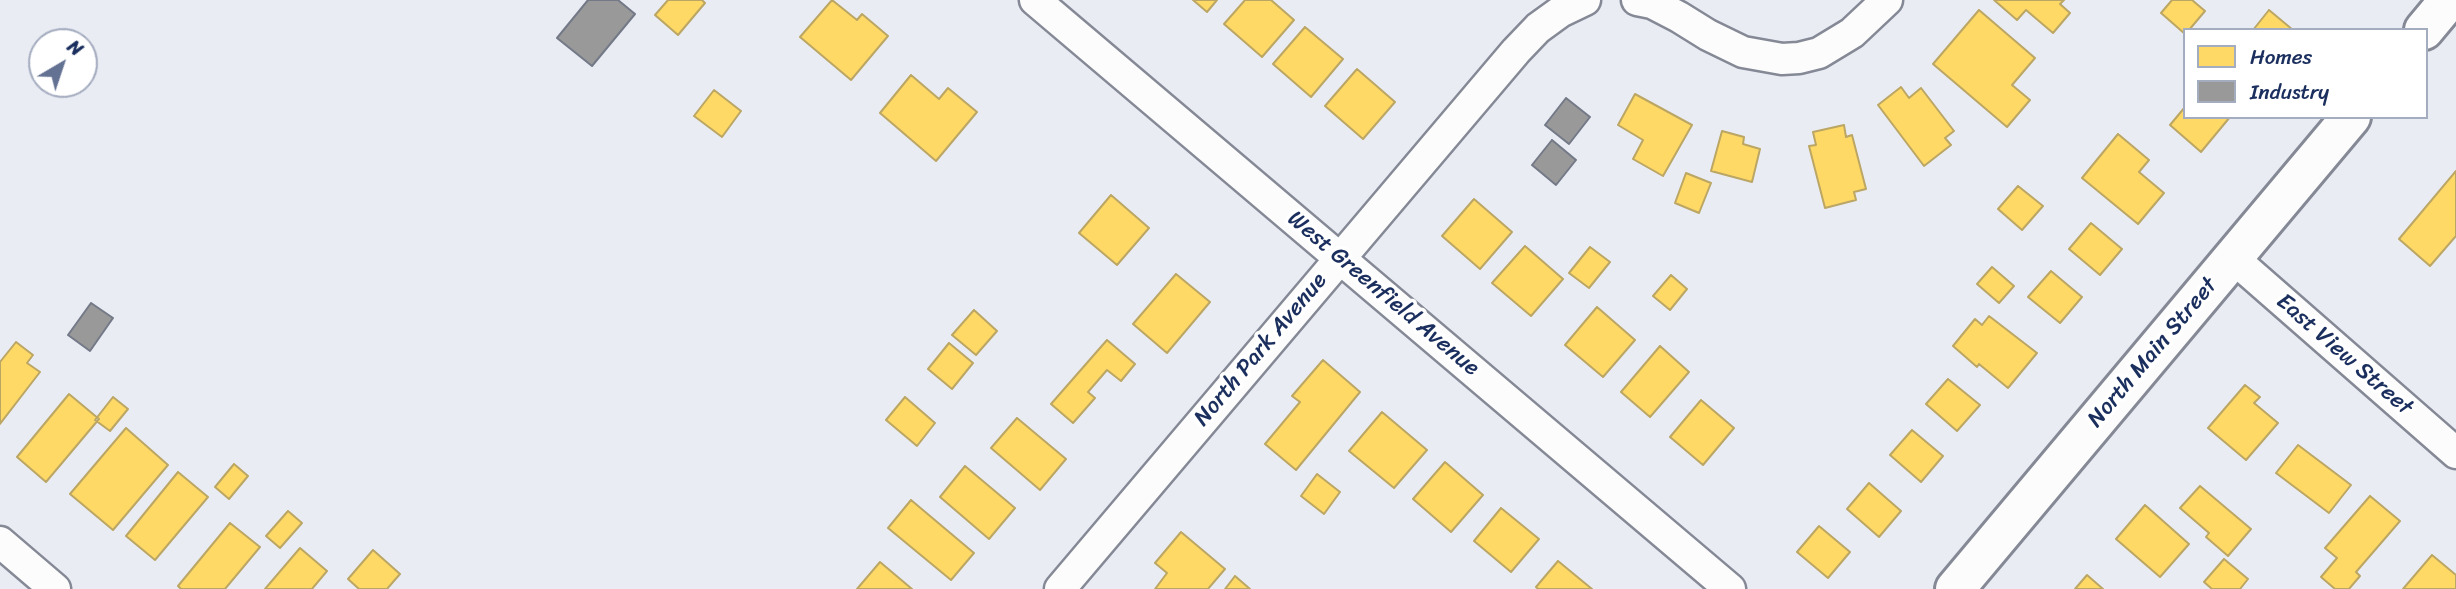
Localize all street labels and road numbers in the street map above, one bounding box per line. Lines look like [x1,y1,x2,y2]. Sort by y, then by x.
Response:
street label: West Greenfield Avenue [1281,206,1485,382]
street label: North Park Avenue [1189,268,1333,432]
street label: North Main Street [2082,272,2224,434]
street label: East View Street [2270,288,2418,422]

